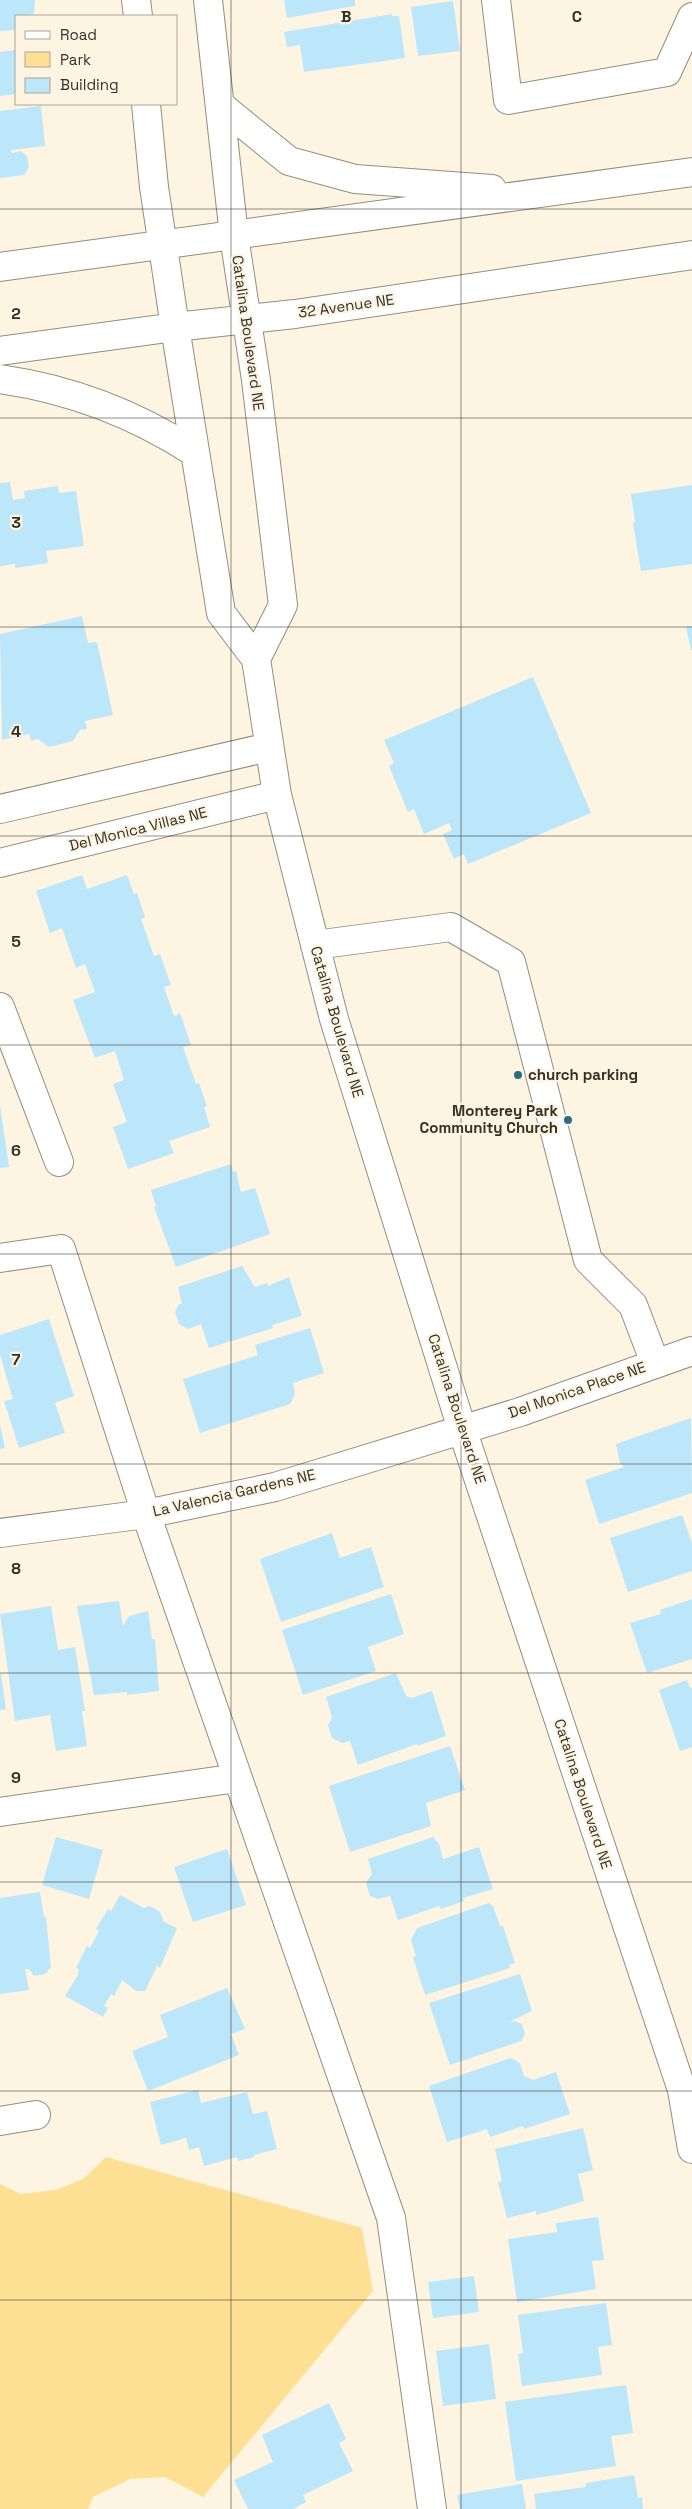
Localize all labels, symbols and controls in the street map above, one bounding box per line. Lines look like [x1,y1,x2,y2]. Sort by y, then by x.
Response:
text: B [341,6,351,27]
text: C [572,6,582,27]
legend [15,15,178,105]
text: Road [60,25,97,44]
text: Park [60,50,91,69]
text: Building [60,75,119,94]
street label: Catalina Boulevard NE [228,254,269,412]
street label: 32 Avenue NE [297,289,395,322]
text: 2 [11,303,21,324]
text: 3 [11,512,21,533]
text: 4 [11,721,21,742]
street label: Del Monica Villas NE [67,802,209,855]
text: 5 [11,931,21,952]
street label: Catalina Boulevard NE [307,944,368,1100]
place label: church parking [528,1065,638,1084]
marker: church parking [512,1069,524,1081]
place label: Monterey Park Community Church [420,1101,559,1137]
marker: Monterey Park Community Church [562,1114,574,1126]
text: 6 [11,1140,21,1161]
street label: Catalina Boulevard NE [424,1331,491,1486]
text: 7 [12,1349,21,1370]
street label: Del Monica Place NE [506,1357,648,1422]
street label: La Valencia Gardens NE [151,1465,317,1521]
text: 8 [11,1558,21,1579]
street label: Catalina Boulevard NE [550,1716,617,1871]
text: 9 [11,1767,21,1788]

